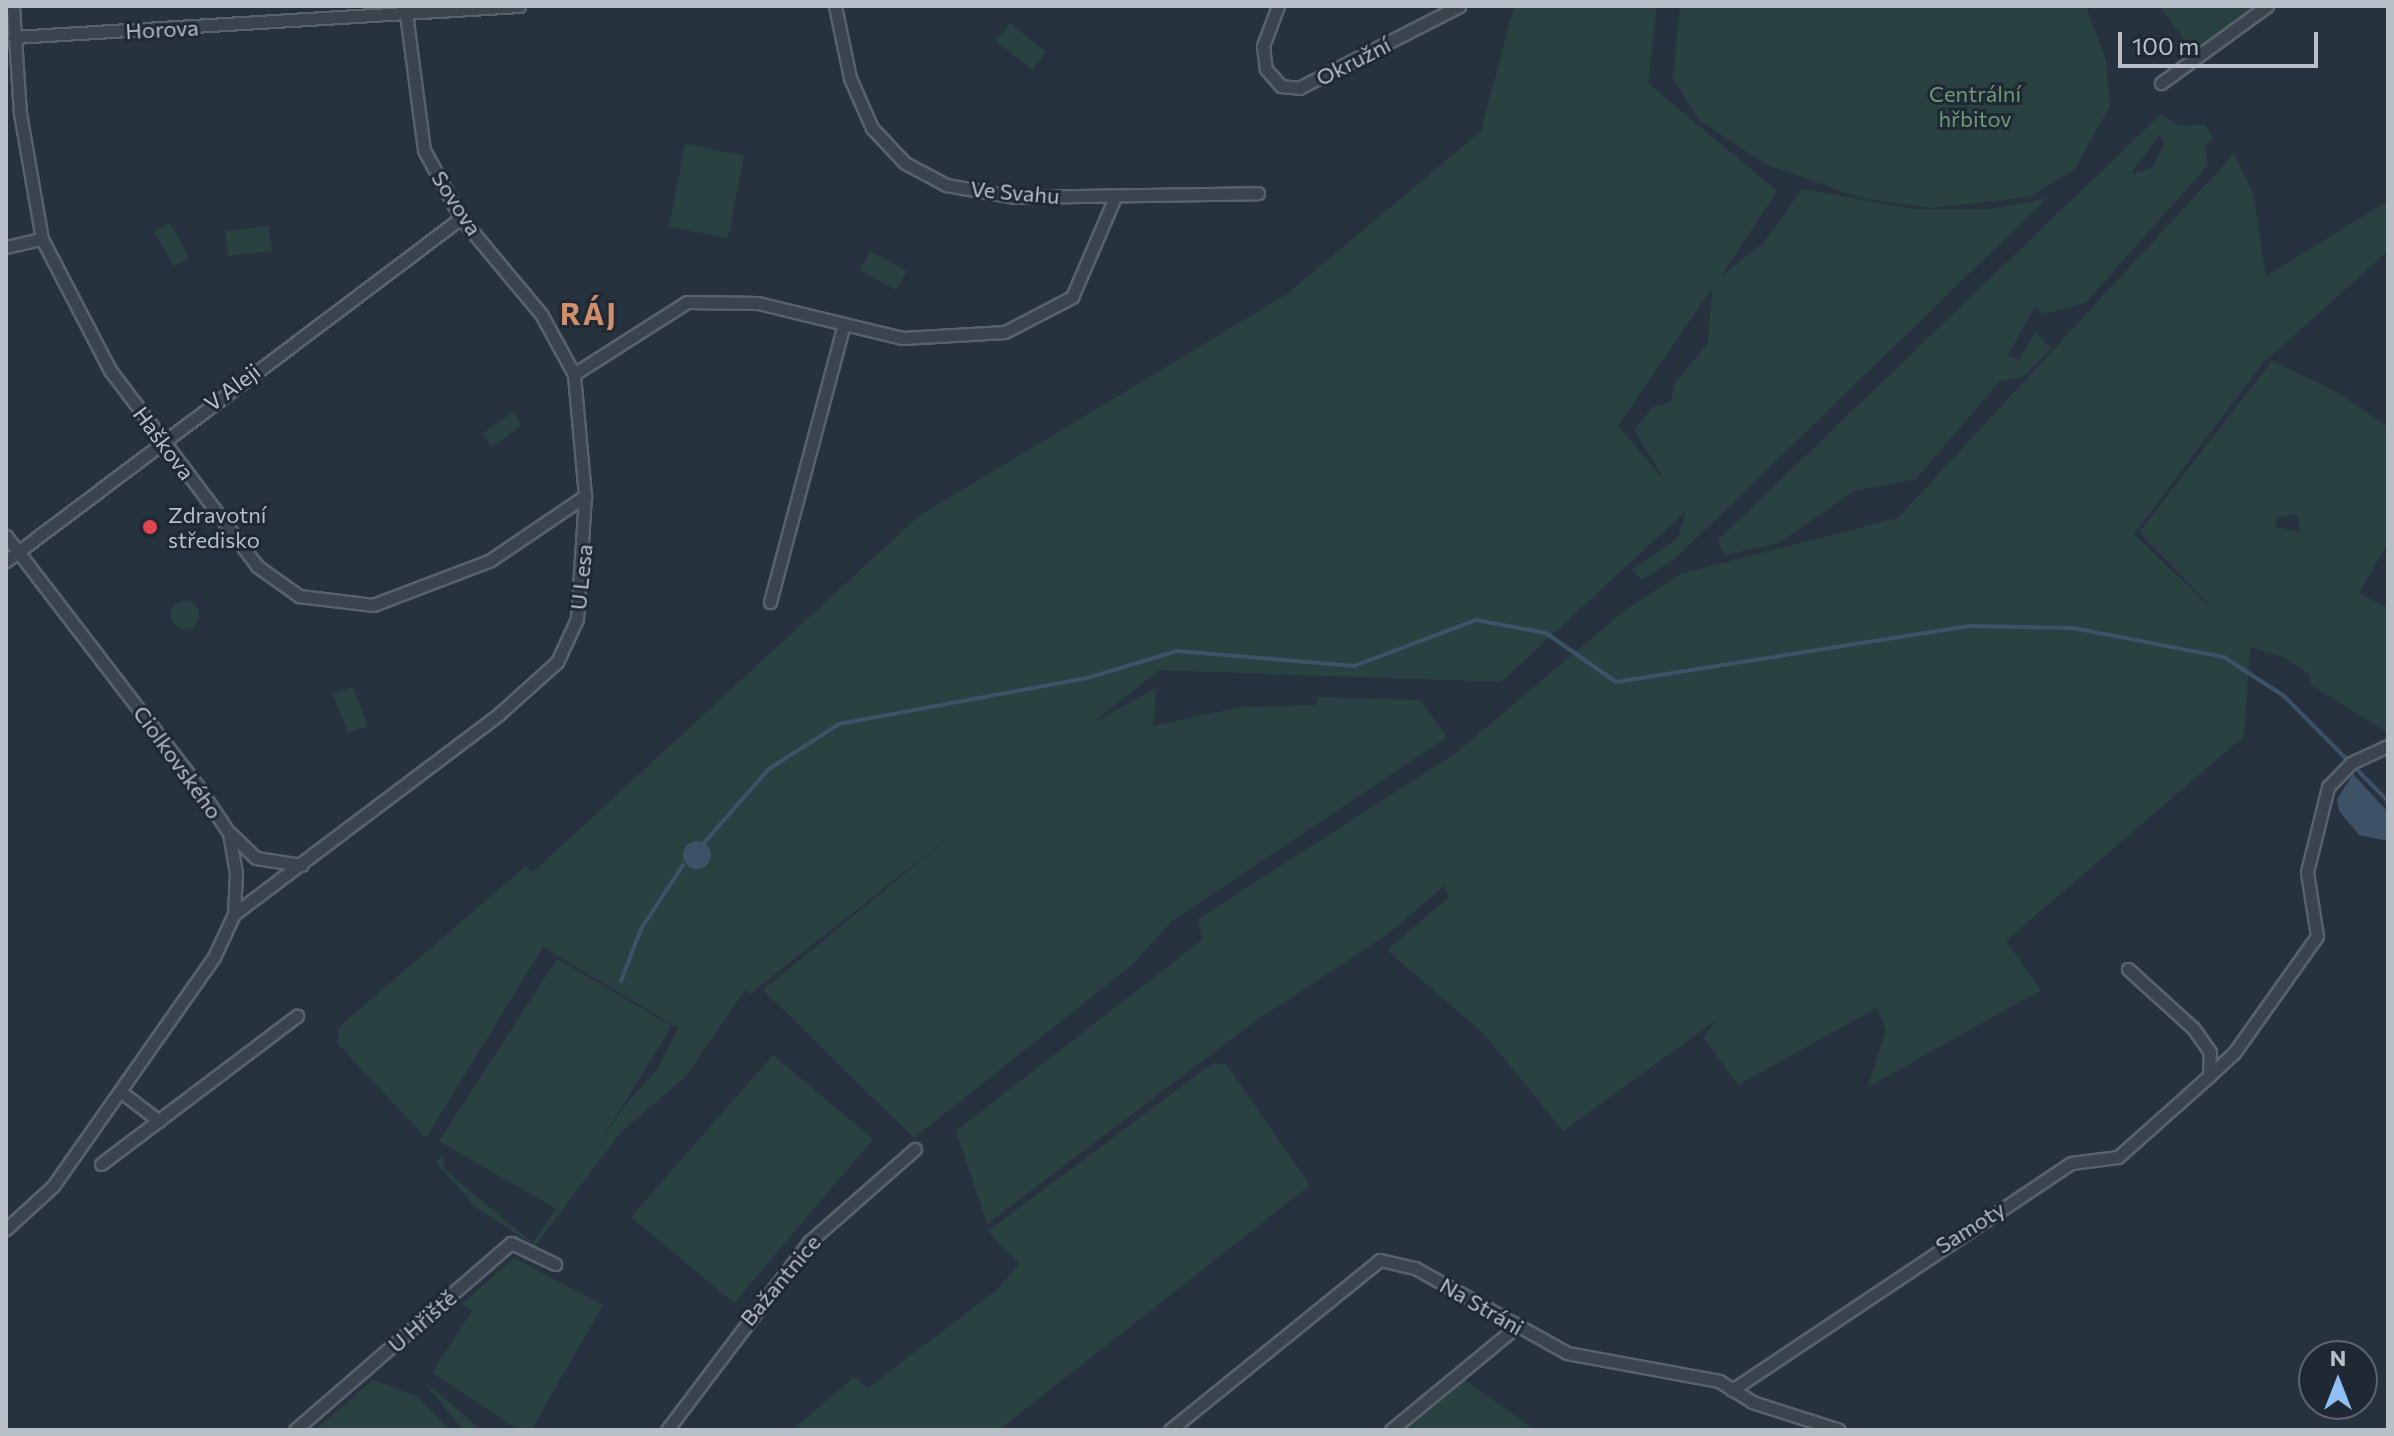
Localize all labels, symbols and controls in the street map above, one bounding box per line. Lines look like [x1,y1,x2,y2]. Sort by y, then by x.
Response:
street label: Horova [125,14,199,44]
scale bar [2122,16,2322,66]
street label: Okružní [1311,31,1395,91]
text: 100 m [2132,31,2199,60]
park label: Centrální hřbitov [1929,80,2021,132]
street label: Sovova [426,166,488,240]
street label: Ve Svahu [969,175,1061,209]
district label: RÁJ [560,295,618,331]
street label: V Aleji [199,358,265,416]
street label: Haškova [128,401,200,485]
place label: Zdravotní středisko [168,501,266,552]
marker: Zdravotní středisko [139,516,161,538]
street label: U Lesa [564,543,598,611]
street label: Ciolkovského [128,700,228,824]
street label: Samoty [1930,1195,2010,1259]
street label: Bažantnice [734,1229,826,1331]
street label: Na Stráni [1435,1272,1529,1340]
street label: U Hřiště [383,1284,461,1358]
north arrow [2298,1340,2378,1420]
text: N [2330,1344,2346,1371]

